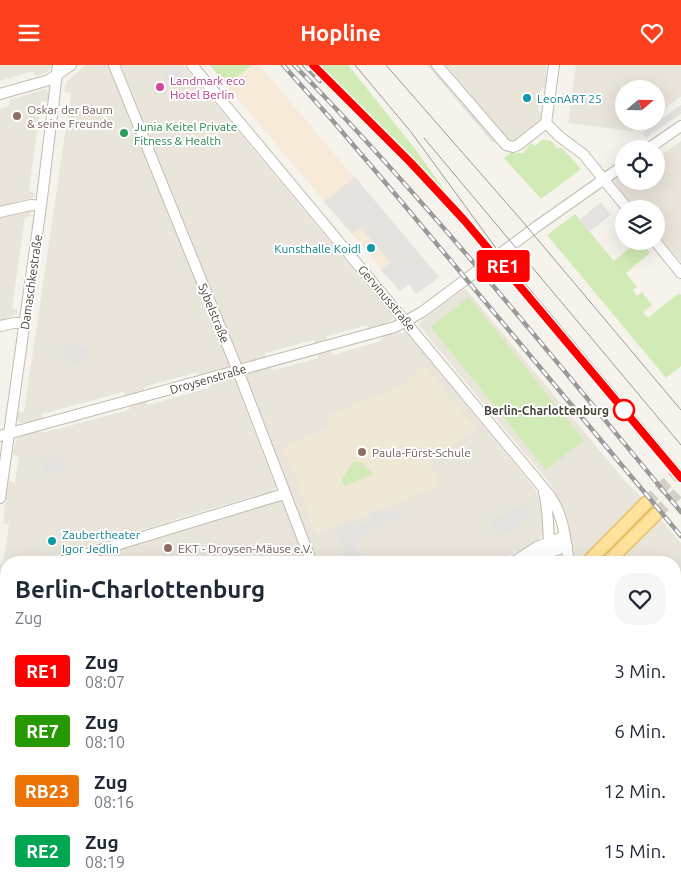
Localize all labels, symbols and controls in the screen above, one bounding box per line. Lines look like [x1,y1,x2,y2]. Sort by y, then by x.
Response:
icon: menu [15,19,43,47]
icon: heart [638,19,666,47]
text: Hopline [300,20,381,45]
place label: Landmark eco Hotel Berlin [170,74,245,101]
north arrow [615,80,665,130]
map controls [615,80,665,250]
marker: Landmark eco Hotel Berlin [154,81,166,93]
marker: LeonART 25 [521,92,533,104]
place label: LeonART 25 [537,92,602,105]
place label: Oskar der Baum & seine Freunde [27,103,113,130]
marker: Oskar der Baum & seine Freunde [11,110,23,122]
place label: Junia Keitel Private Fitness & Health [134,120,237,147]
marker: Junia Keitel Private Fitness & Health [118,127,130,139]
button: locate [615,140,665,190]
button: layers [615,200,665,250]
street label: Damaschkestraße [18,234,44,330]
place label: Kunsthalle Koidl [274,242,361,255]
marker: Kunsthalle Koidl [365,242,377,254]
line badge: RE1 [474,250,532,282]
text: RE1 [487,256,519,276]
street label: Gervinusstraße [356,263,418,333]
street label: Sybelstraße [196,281,232,345]
street label: Droysenstraße [168,362,248,396]
marker: Berlin-Charlottenburg [613,399,635,421]
place label: Berlin-Charlottenburg [484,404,609,417]
marker: Paula-Fürst-Schule [356,446,368,458]
place label: Paula-Fürst-Schule [372,446,471,459]
place label: Zaubertheater Igor Jedlin [62,528,141,555]
marker: Zaubertheater Igor Jedlin [46,535,58,547]
marker: EKT - Droysen-Mäuse e.V. [162,542,174,554]
place label: EKT - Droysen-Mäuse e.V. [178,542,312,555]
button: heart [614,573,666,625]
text: Berlin-Charlottenburg [15,576,265,603]
text: Zug [15,609,42,627]
text: Zug [85,651,119,673]
text: 3 Min. [614,660,666,682]
text: RE1 [26,661,59,681]
text: 08:07 [85,673,125,691]
text: Zug [85,711,119,733]
text: 6 Min. [614,720,666,742]
text: RE7 [26,721,59,741]
text: 08:10 [85,733,125,751]
text: Zug [94,771,128,793]
text: 12 Min. [604,780,666,802]
text: RB23 [25,781,69,801]
text: 08:16 [94,793,134,811]
text: Zug [85,831,119,853]
text: 15 Min. [604,840,666,862]
text: RE2 [26,841,59,861]
text: 08:19 [85,853,125,871]

